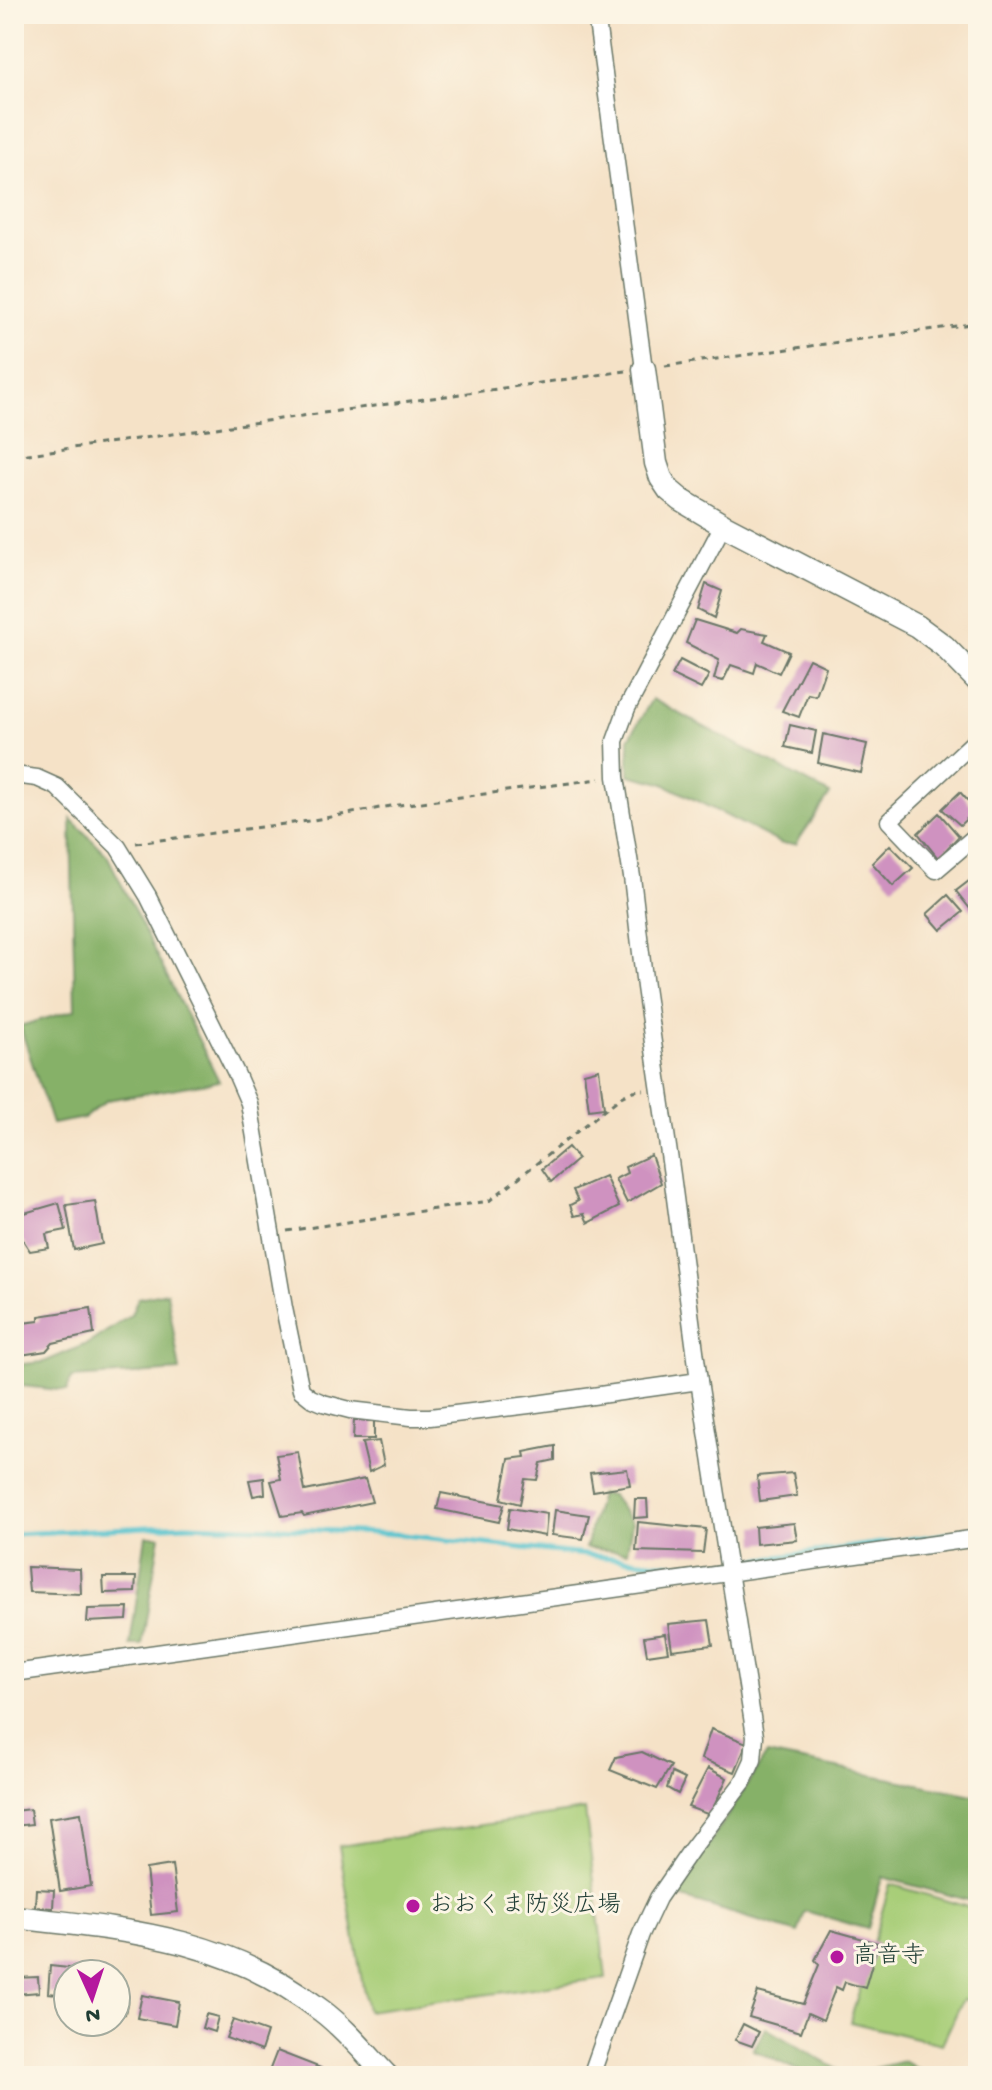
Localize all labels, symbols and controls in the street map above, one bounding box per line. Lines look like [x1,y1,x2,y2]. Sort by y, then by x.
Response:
place label: おおくま防災広場 [429,1891,621,1921]
marker: おおくま防災広場 [404,1897,422,1915]
place label: 高音寺 [853,1942,925,1972]
marker: 高音寺 [828,1948,846,1966]
north arrow [52,1958,132,2038]
text: N [85,2001,101,2027]

